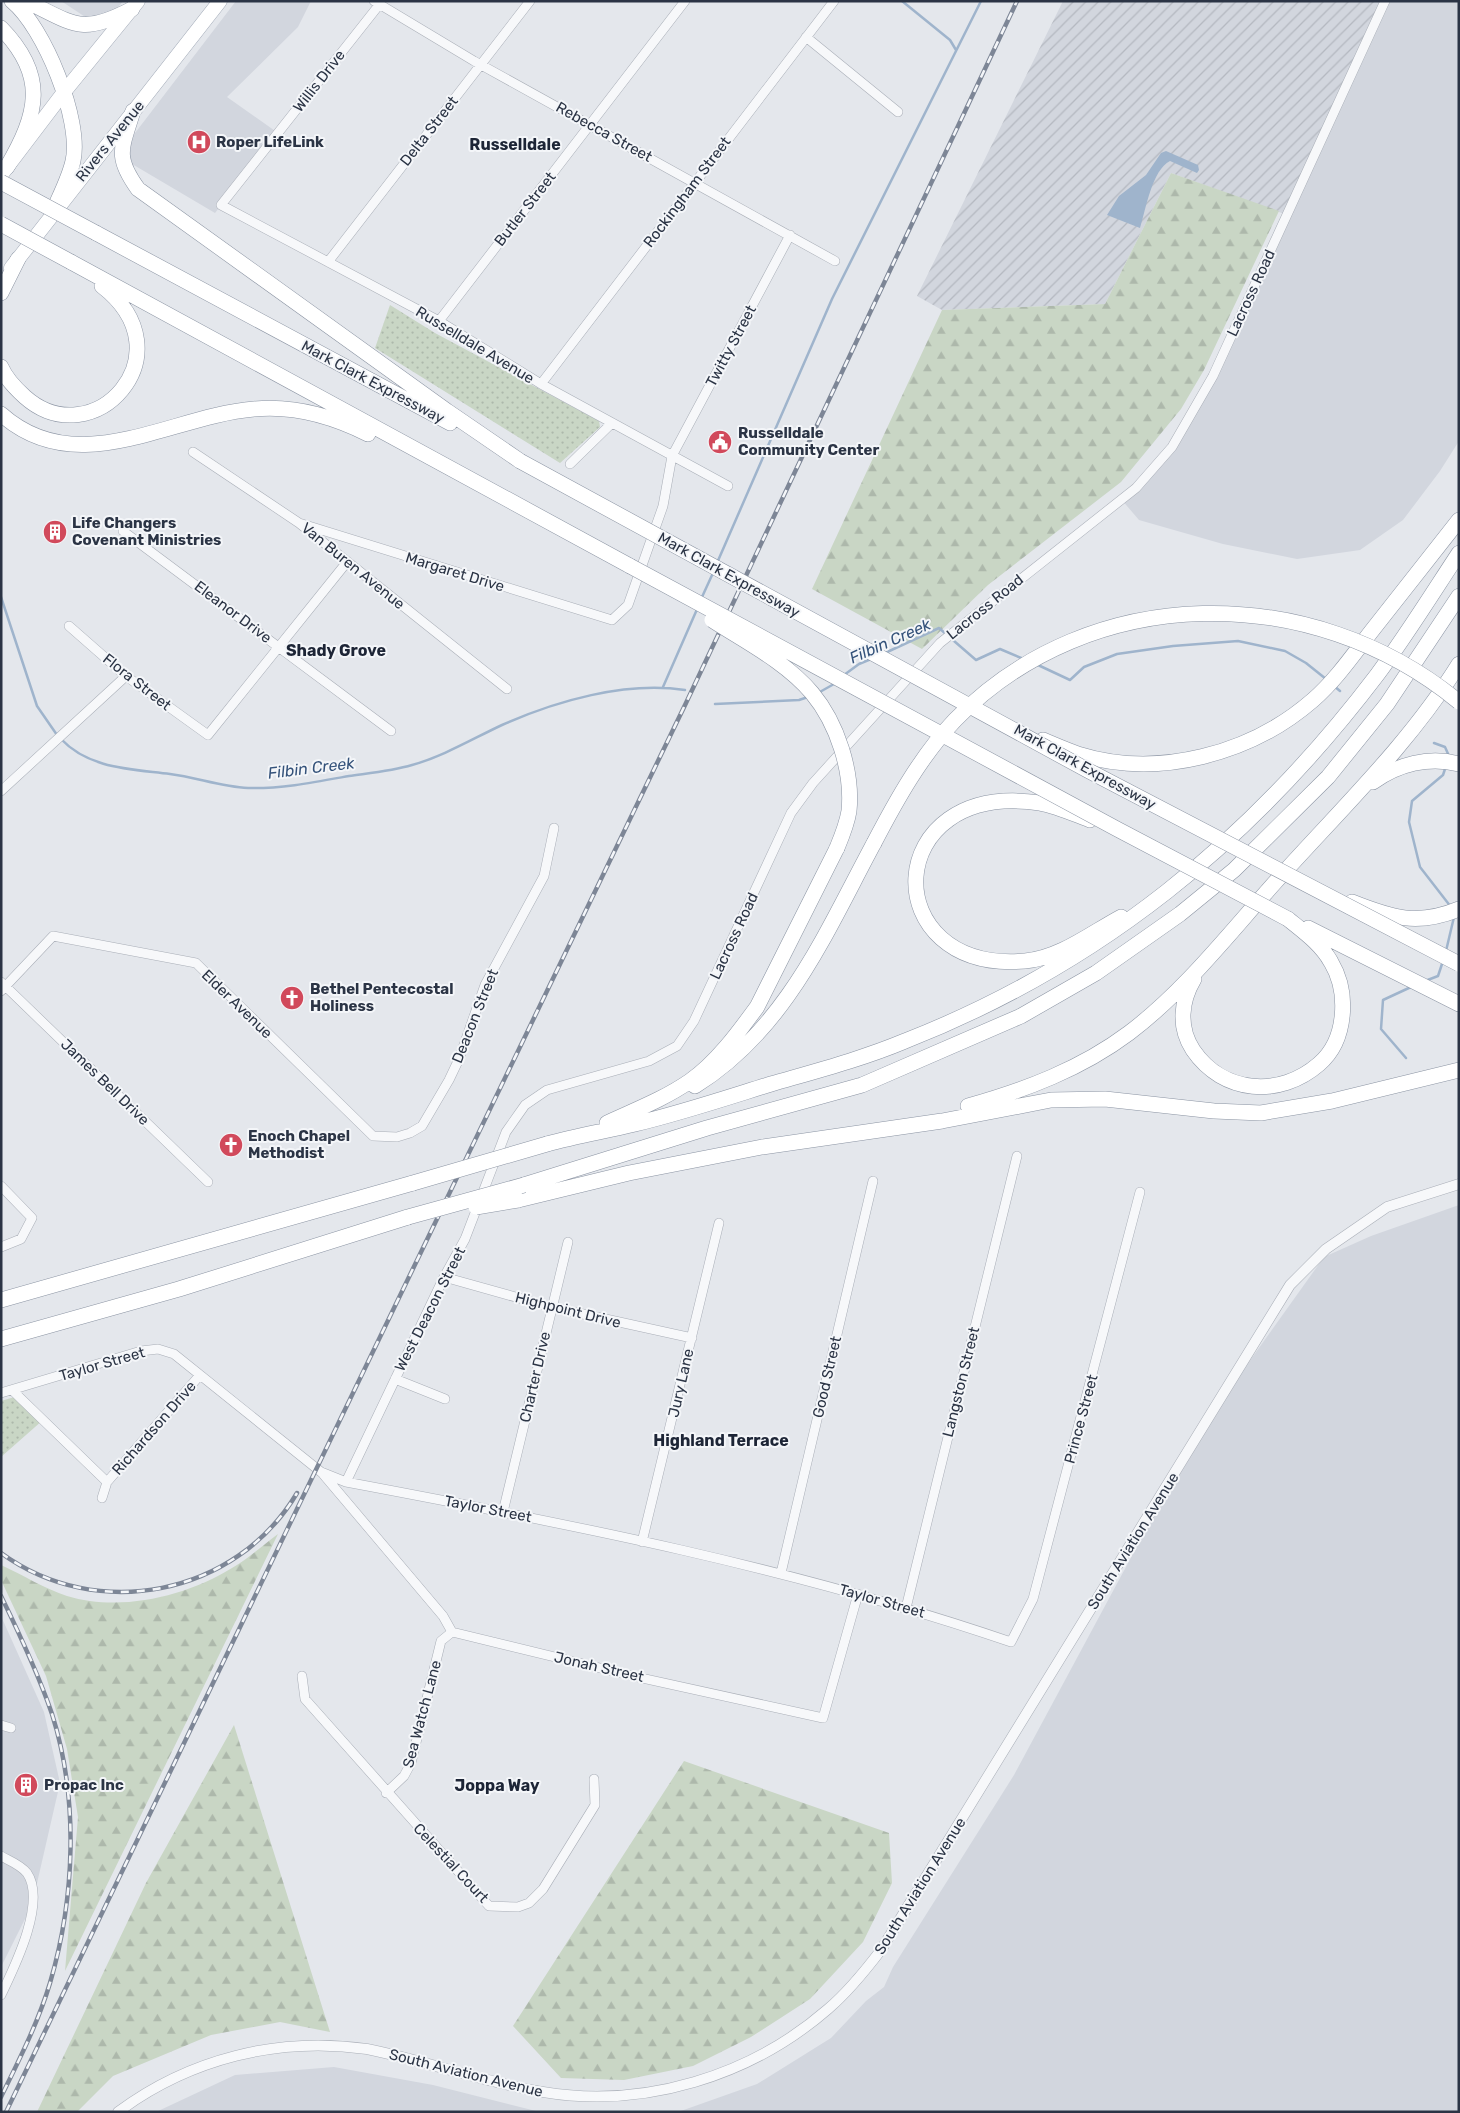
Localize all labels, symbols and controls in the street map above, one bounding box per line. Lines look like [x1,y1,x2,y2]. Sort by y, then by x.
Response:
street label: Willis Drive [289,46,349,116]
street label: Delta Street [396,92,462,169]
street label: Rivers Avenue [72,97,148,185]
street label: Rebecca Street [553,98,655,166]
hospital icon: Roper LifeLink [186,129,212,155]
place label: Roper LifeLink [216,133,324,151]
street label: Rockingham Street [640,133,735,251]
district label: Russelldale [469,135,561,154]
street label: Butler Street [490,168,560,250]
street label: Lacross Road [1223,247,1279,339]
street label: Twitty Street [702,302,760,390]
street label: Russelldale Avenue [413,303,537,387]
street label: Mark Clark Expressway [298,337,448,427]
place label: Russelldale Community Center [738,424,879,459]
public building icon: Russelldale Community Center [707,429,733,455]
place label: Life Changers Covenant Ministries [72,514,221,549]
building icon: Life Changers Covenant Ministries [42,519,68,545]
street label: Van Buren Avenue [298,519,408,613]
street label: Mark Clark Expressway [655,528,803,622]
street label: Margaret Drive [403,548,507,596]
street label: Lacross Road [943,571,1027,643]
street label: Eleanor Drive [191,577,275,647]
water label: Filbin Creek [846,614,934,667]
district label: Shady Grove [286,641,386,660]
street label: Flora Street [99,650,175,714]
street label: Mark Clark Expressway [1011,720,1159,814]
water label: Filbin Creek [267,753,356,783]
street label: Lacross Road [706,890,762,982]
street label: Elder Avenue [198,966,276,1042]
street label: Deacon Street [448,966,502,1066]
place label: Bethel Pentecostal Holiness [310,980,453,1015]
church icon: Bethel Pentecostal Holiness [279,985,305,1011]
street label: James Bell Drive [57,1035,153,1129]
place label: Enoch Chapel Methodist [248,1127,350,1162]
church icon: Enoch Chapel Methodist [218,1132,244,1158]
street label: West Deacon Street [391,1244,469,1374]
street label: Highpoint Drive [513,1288,623,1332]
street label: Langston Street [939,1325,983,1439]
street label: Charter Drive [516,1330,554,1424]
street label: Good Street [809,1334,845,1420]
street label: Taylor Street [57,1343,147,1385]
street label: Jury Lane [664,1347,698,1419]
street label: Prince Street [1060,1372,1102,1466]
street label: Richardson Drive [108,1377,200,1479]
district label: Highland Terrace [653,1431,789,1450]
street label: South Aviation Avenue [1084,1469,1182,1613]
street label: Taylor Street [443,1492,533,1526]
street label: Taylor Street [837,1580,927,1622]
street label: Jonah Street [552,1648,646,1686]
street label: Sea Watch Lane [399,1658,445,1770]
building icon: Propac Inc [13,1772,39,1798]
place label: Propac Inc [44,1776,124,1794]
district label: Joppa Way [454,1776,540,1795]
street label: South Aviation Avenue [871,1814,969,1958]
street label: Celestial Court [410,1819,493,1907]
street label: South Aviation Avenue [387,2045,545,2101]

